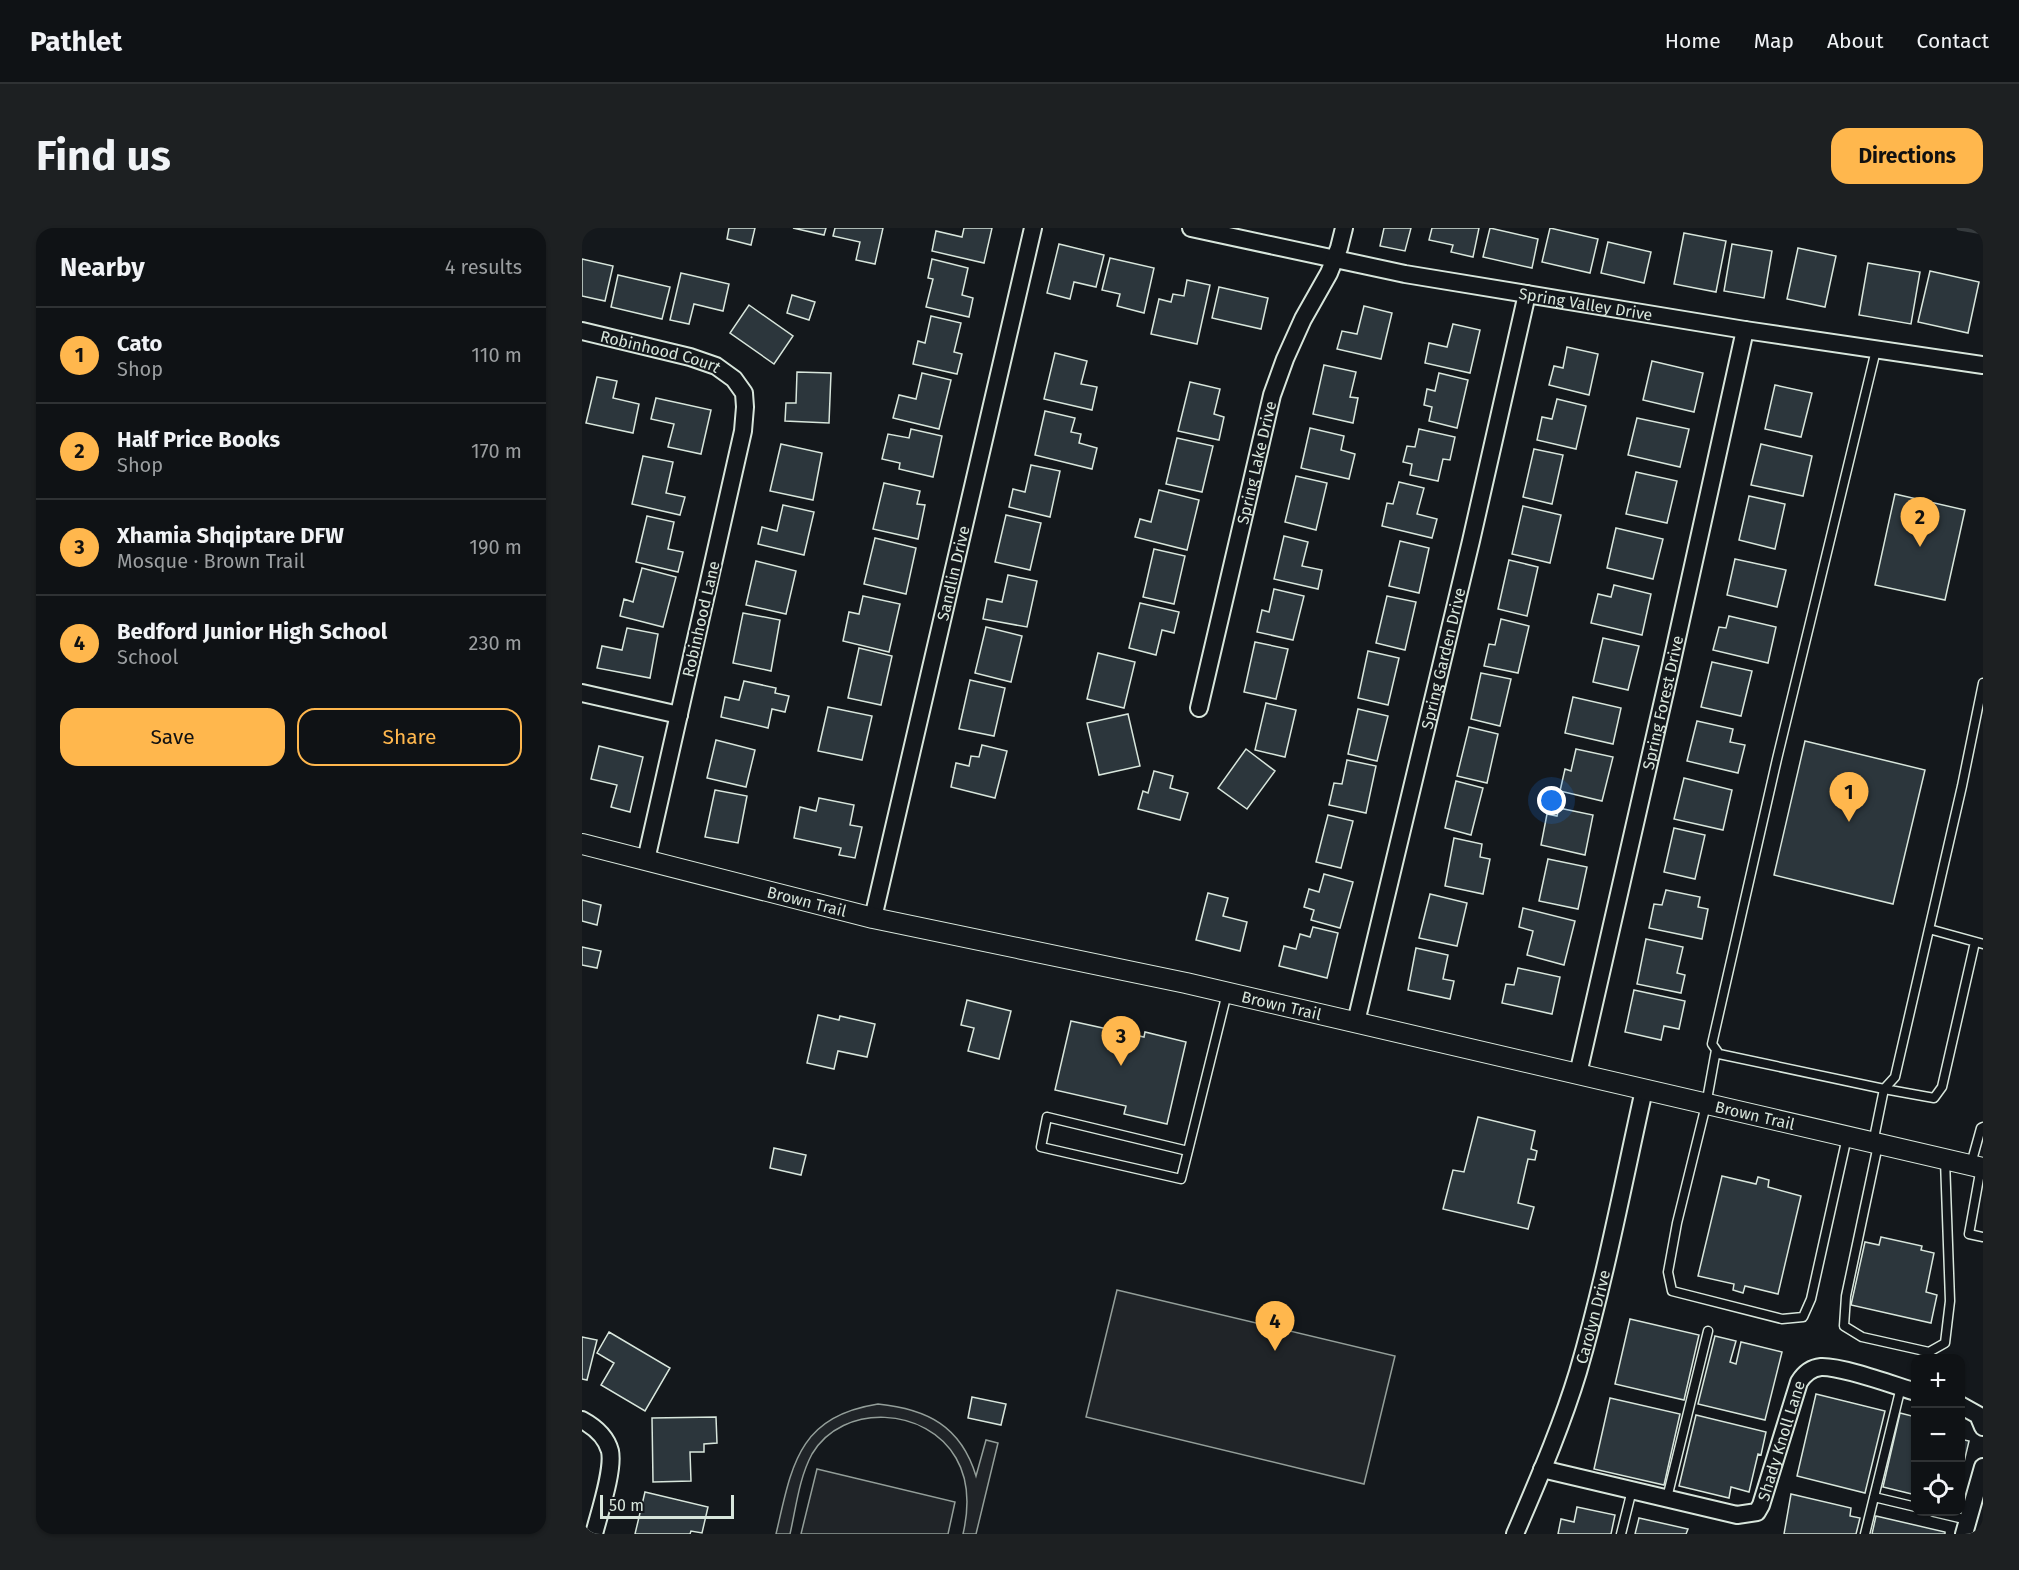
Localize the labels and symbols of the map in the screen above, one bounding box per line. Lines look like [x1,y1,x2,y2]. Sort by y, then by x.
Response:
street label: Spring Valley Drive [1517,283,1654,324]
street label: Robinhood Court [599,326,725,376]
street label: Spring Lake Drive [1233,399,1280,526]
pin: 2 [1900,498,1940,547]
street label: Sandlin Drive [933,524,973,622]
street label: Robinhood Lane [678,559,724,679]
street label: Spring Garden Drive [1417,586,1469,731]
street label: Spring Forest Drive [1638,634,1687,771]
pin: 1 [1830,772,1868,822]
your location [1537,786,1566,815]
street label: Brown Trail [765,882,849,920]
street label: Brown Trail [1240,987,1324,1024]
pin: 3 [1102,1016,1140,1066]
street label: Brown Trail [1713,1097,1797,1134]
street label: Carolyn Drive [1571,1268,1614,1366]
pin: 4 [1256,1302,1294,1351]
street label: Shady Knoll Lane [1753,1378,1808,1503]
scale bar [600,1492,734,1520]

